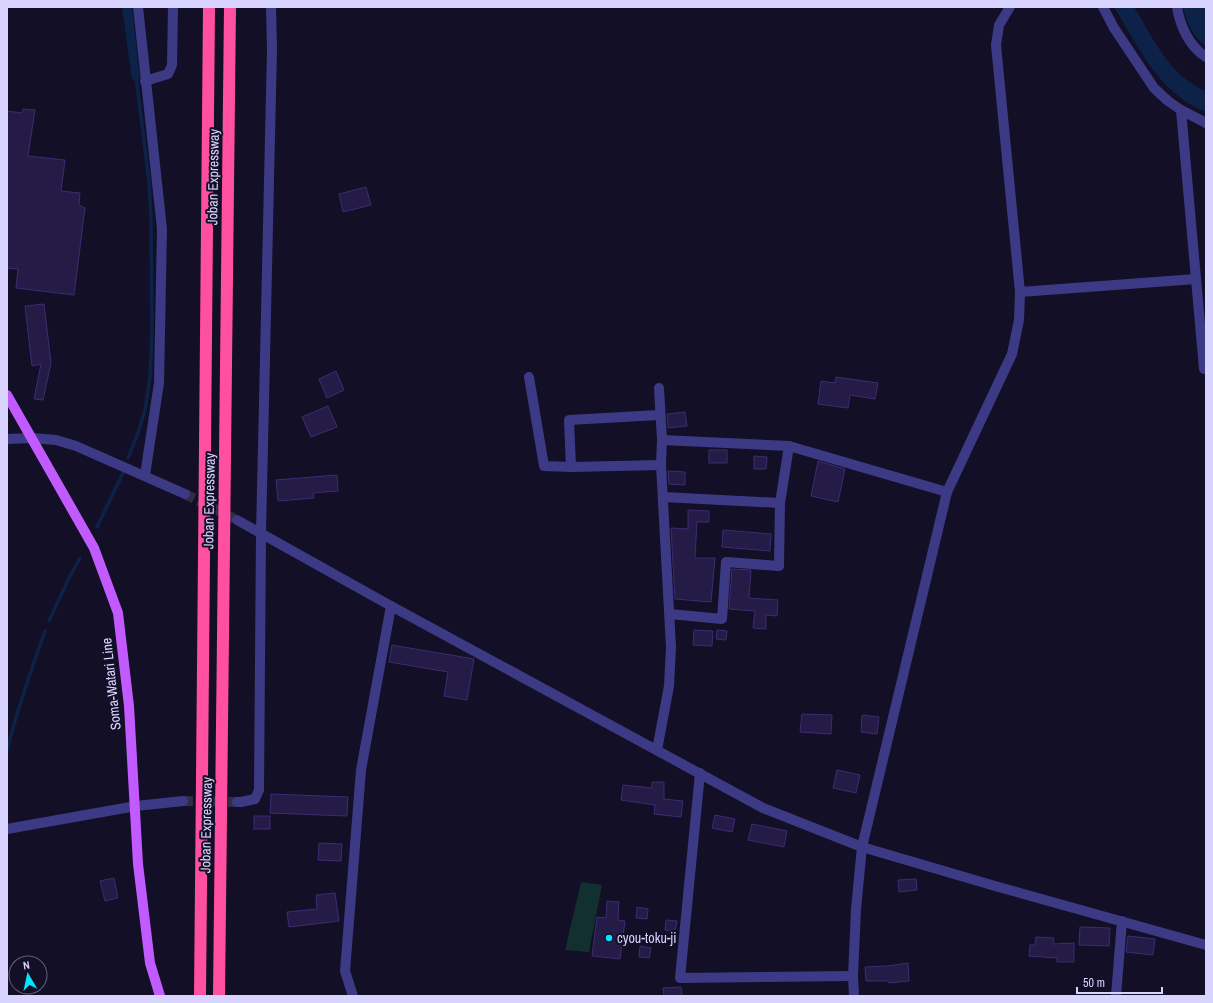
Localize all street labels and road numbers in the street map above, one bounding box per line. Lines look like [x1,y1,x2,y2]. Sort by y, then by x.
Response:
street label: Joban Expressway [203,128,223,225]
street label: Joban Expressway [199,452,219,549]
street label: Soma-Watari Line [97,637,125,731]
street label: Joban Expressway [196,776,216,873]

